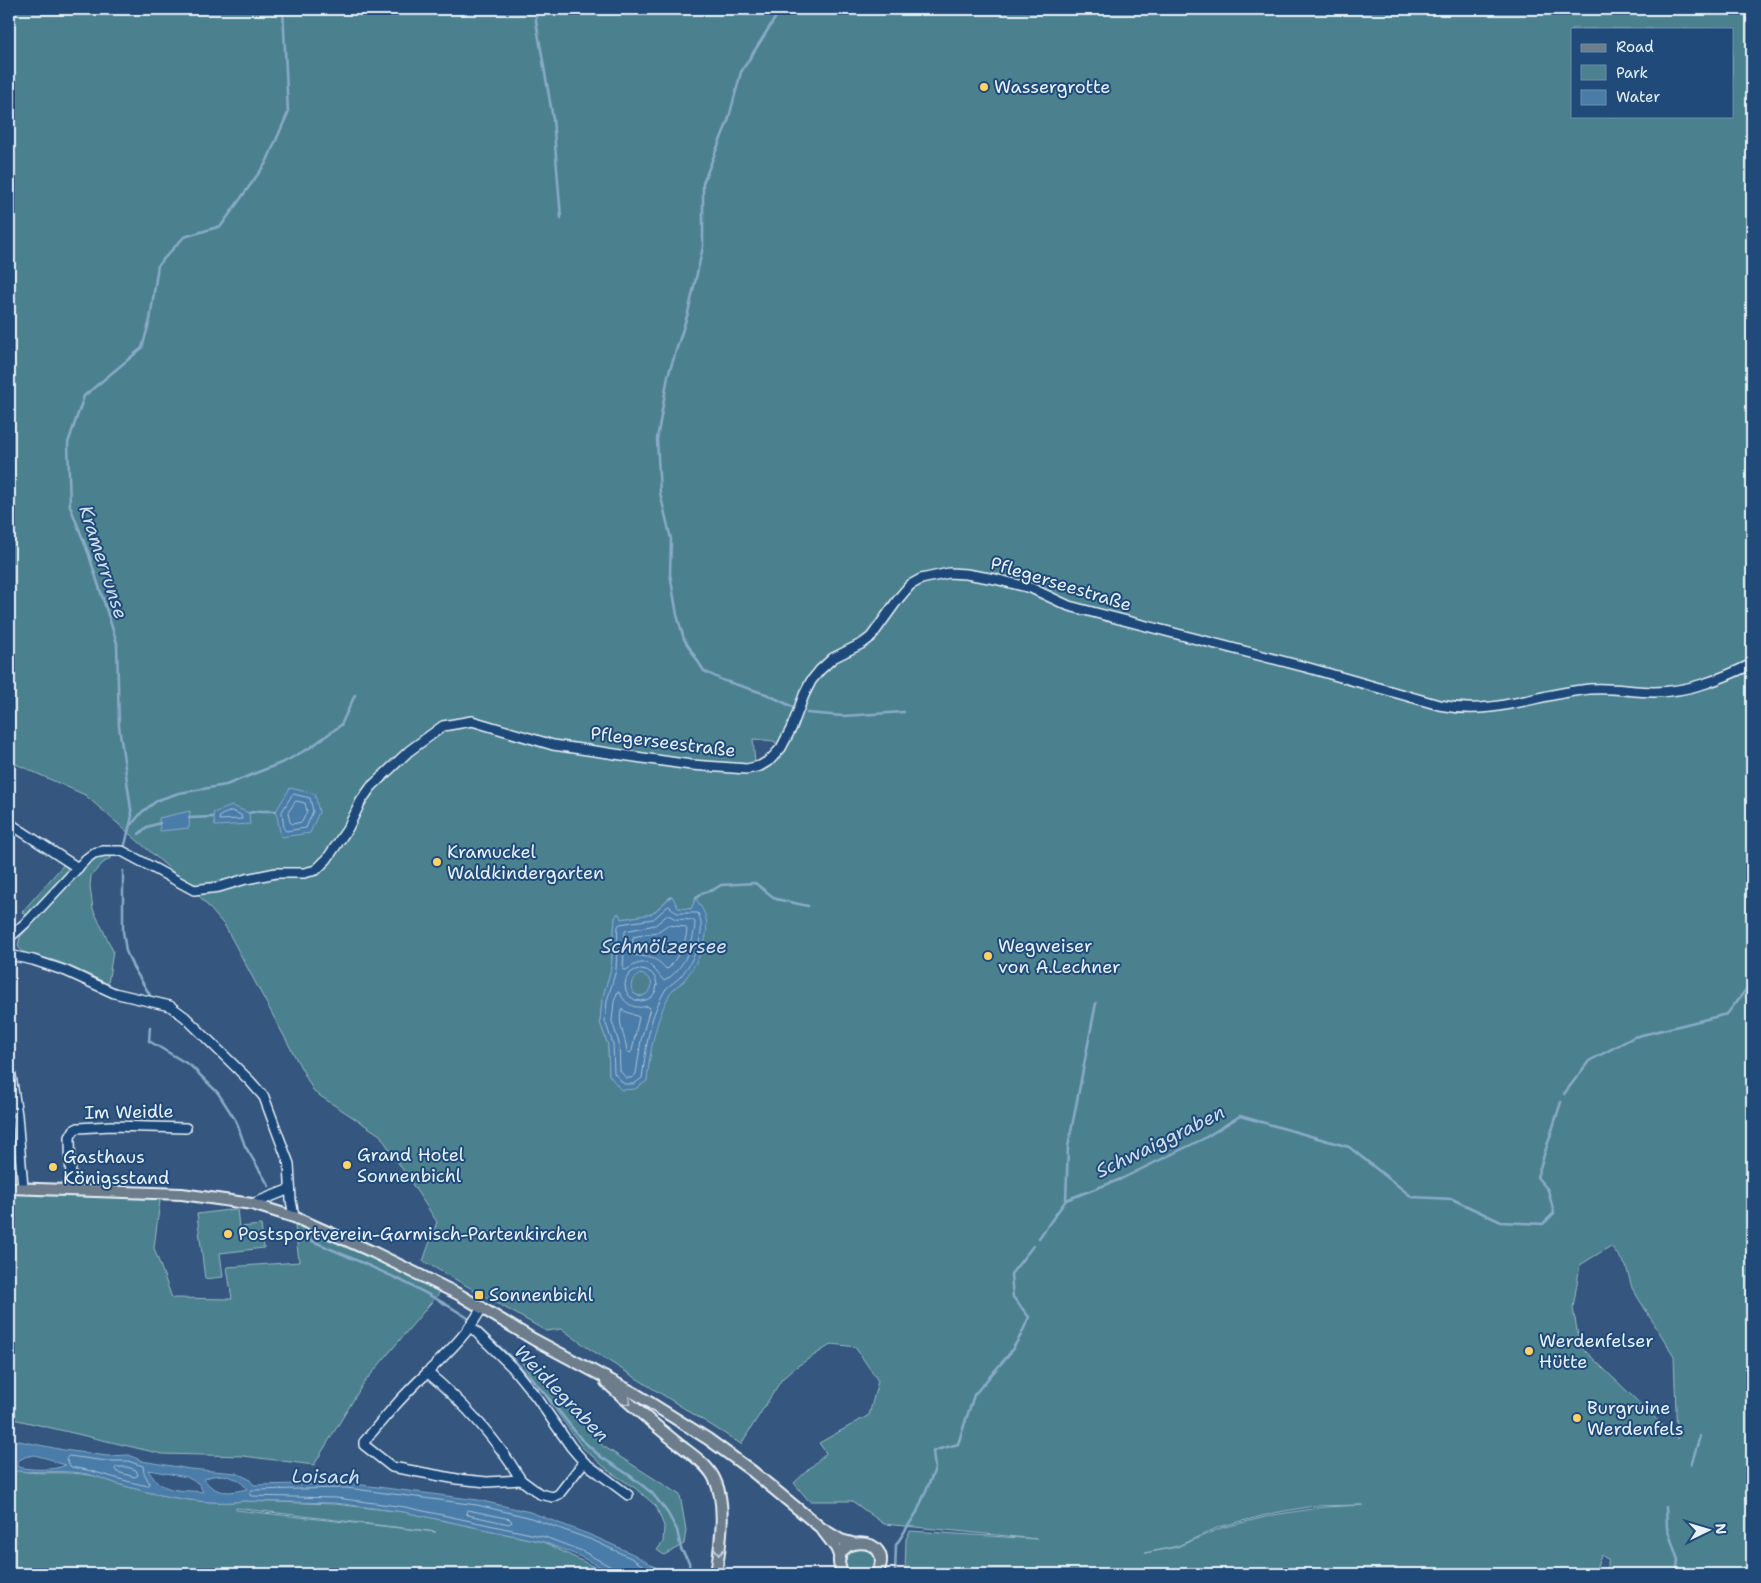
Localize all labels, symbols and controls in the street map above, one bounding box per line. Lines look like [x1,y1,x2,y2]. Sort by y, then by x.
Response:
legend [1571,28,1734,118]
text: Road [1616,37,1654,57]
text: Park [1616,63,1648,83]
place label: Wassergrotte [994,75,1111,99]
marker: Wassergrotte [978,81,990,93]
text: Water [1616,87,1660,107]
water label: Kramerrunse [73,502,134,622]
street label: Pflegerseestraße [988,551,1134,617]
street label: Pflegerseestraße [589,721,737,763]
place label: Kramuckel Waldkindergarten [447,840,604,885]
marker: Kramuckel Waldkindergarten [431,856,443,868]
water label: Schmölzersee [601,934,727,959]
place label: Wegweiser von A.Lechner [998,934,1121,979]
marker: Wegweiser von A.Lechner [982,950,994,962]
street label: Im Weidle [84,1099,174,1125]
water label: Schwaiggraben [1092,1099,1229,1184]
place label: Grand Hotel Sonnenbichl [357,1143,465,1188]
place label: Gasthaus Königsstand [63,1145,170,1190]
marker: Grand Hotel Sonnenbichl [341,1159,353,1171]
marker: Gasthaus Königsstand [47,1161,59,1173]
place label: Postsportverein-Garmisch-Partenkirchen [238,1222,588,1246]
marker: Postsportverein-Garmisch-Partenkirchen [222,1228,234,1240]
place label: Sonnenbichl [489,1283,594,1307]
marker: Sonnenbichl [473,1289,485,1301]
place label: Werdenfelser Hütte [1539,1329,1654,1374]
water label: Weidlegraben [509,1339,615,1448]
marker: Werdenfelser Hütte [1523,1345,1535,1357]
place label: Burgruine Werdenfels [1587,1396,1684,1441]
one-way arrow [623,1397,632,1406]
marker: Burgruine Werdenfels [1571,1412,1583,1424]
water label: Loisach [291,1463,361,1490]
north arrow [1684,1506,1734,1556]
text: N [1712,1523,1730,1535]
one-way arrow [714,1548,725,1556]

